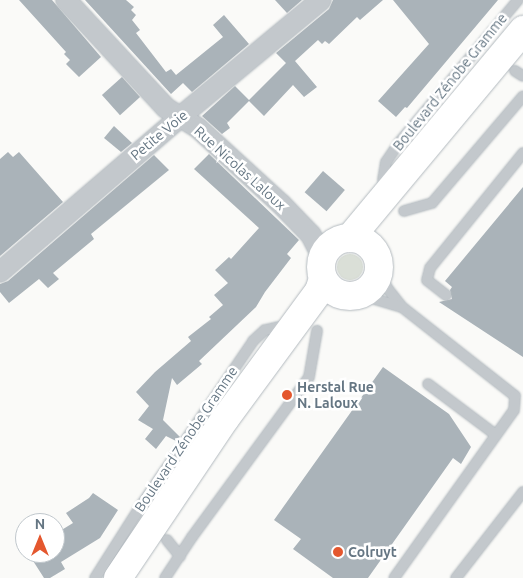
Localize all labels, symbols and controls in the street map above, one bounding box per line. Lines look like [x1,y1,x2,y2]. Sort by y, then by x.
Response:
street label: Boulevard Zénobe Gramme [389,10,511,154]
street label: Petite Voie [127,106,191,164]
street label: Rue Nicolas Laloux [191,123,289,213]
street label: Boulevard Zénobe Gramme [131,363,241,515]
place label: Herstal Rue N. Laloux [297,379,374,412]
marker: Herstal Rue N. Laloux [281,389,293,401]
north arrow [15,513,65,563]
text: N [35,516,45,532]
place label: Colruyt [348,544,397,560]
marker: Colruyt [332,546,344,558]

